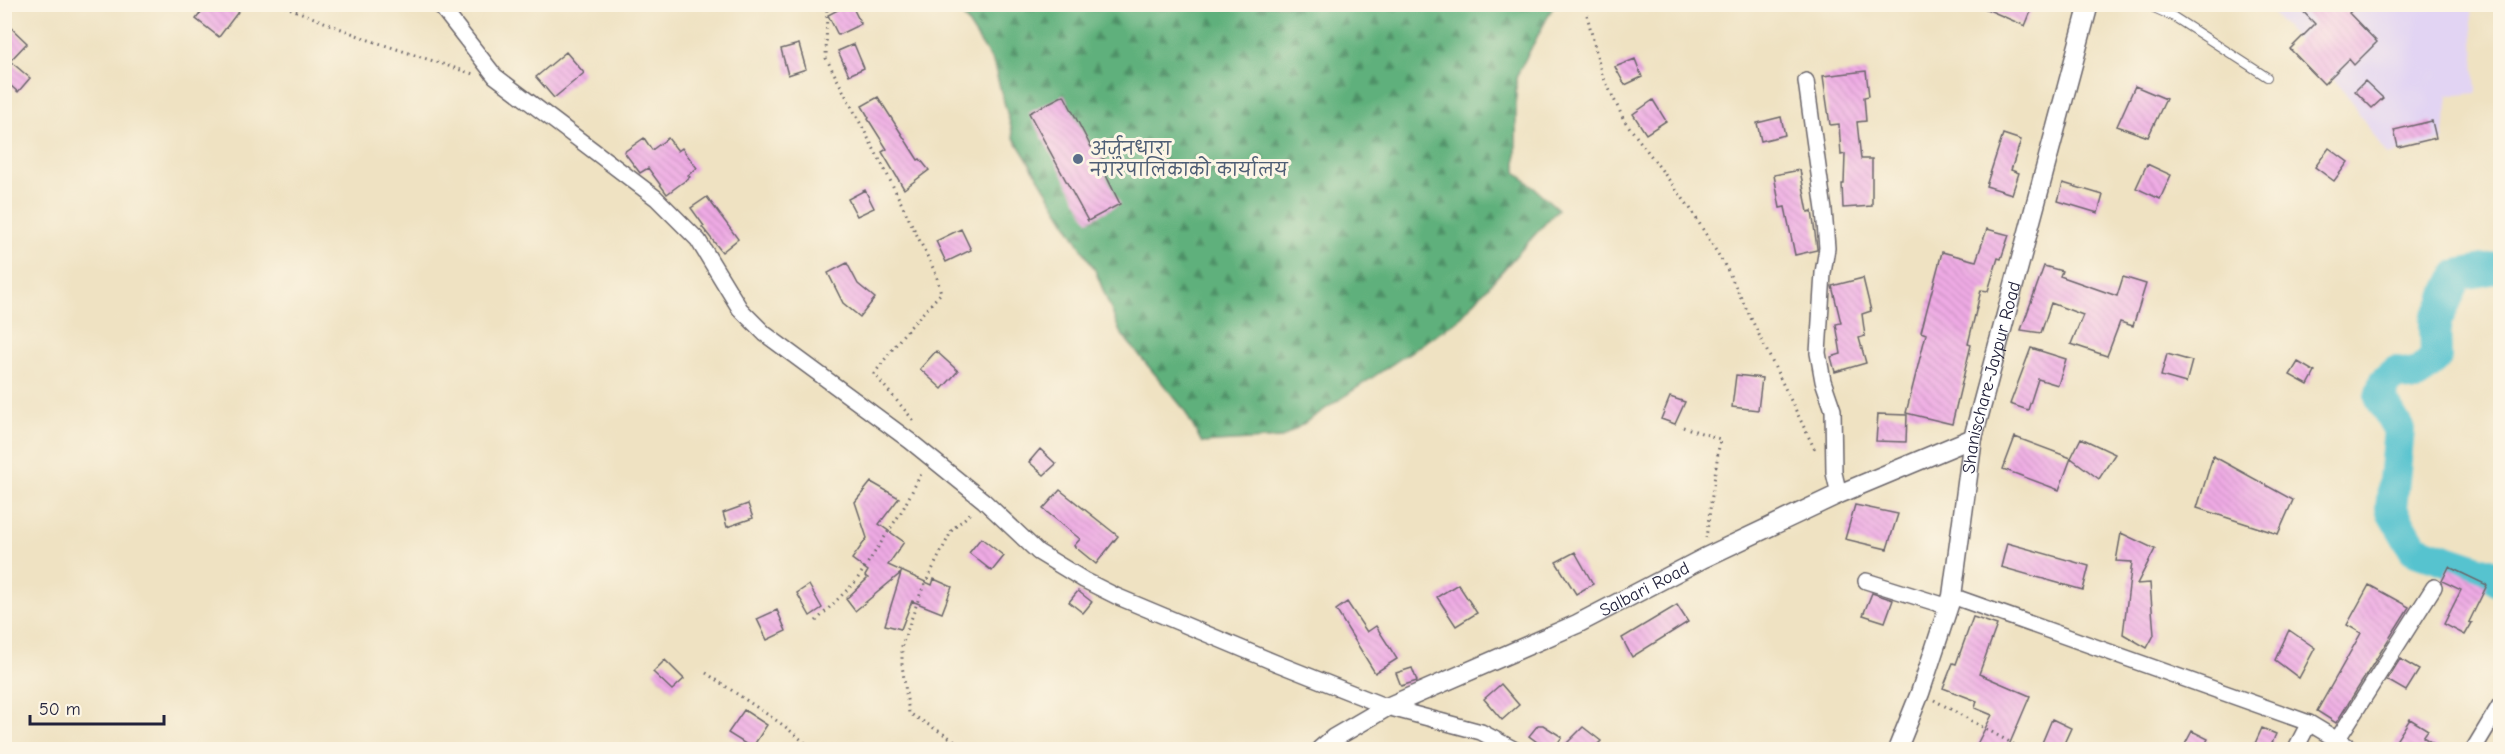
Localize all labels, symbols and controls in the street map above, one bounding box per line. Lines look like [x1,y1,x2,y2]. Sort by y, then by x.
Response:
place label: अर्जुनधारा नगरपालिकाको कार्यालय [1089,135,1289,181]
marker: अर्जुनधारा नगरपालिकाको कार्यालय [1071,152,1085,166]
street label: Shanischare-Jaypur Road [1958,279,2025,475]
street label: Salbari Road [1596,557,1693,621]
scale bar [30,688,164,726]
text: 50 m [39,699,81,720]

